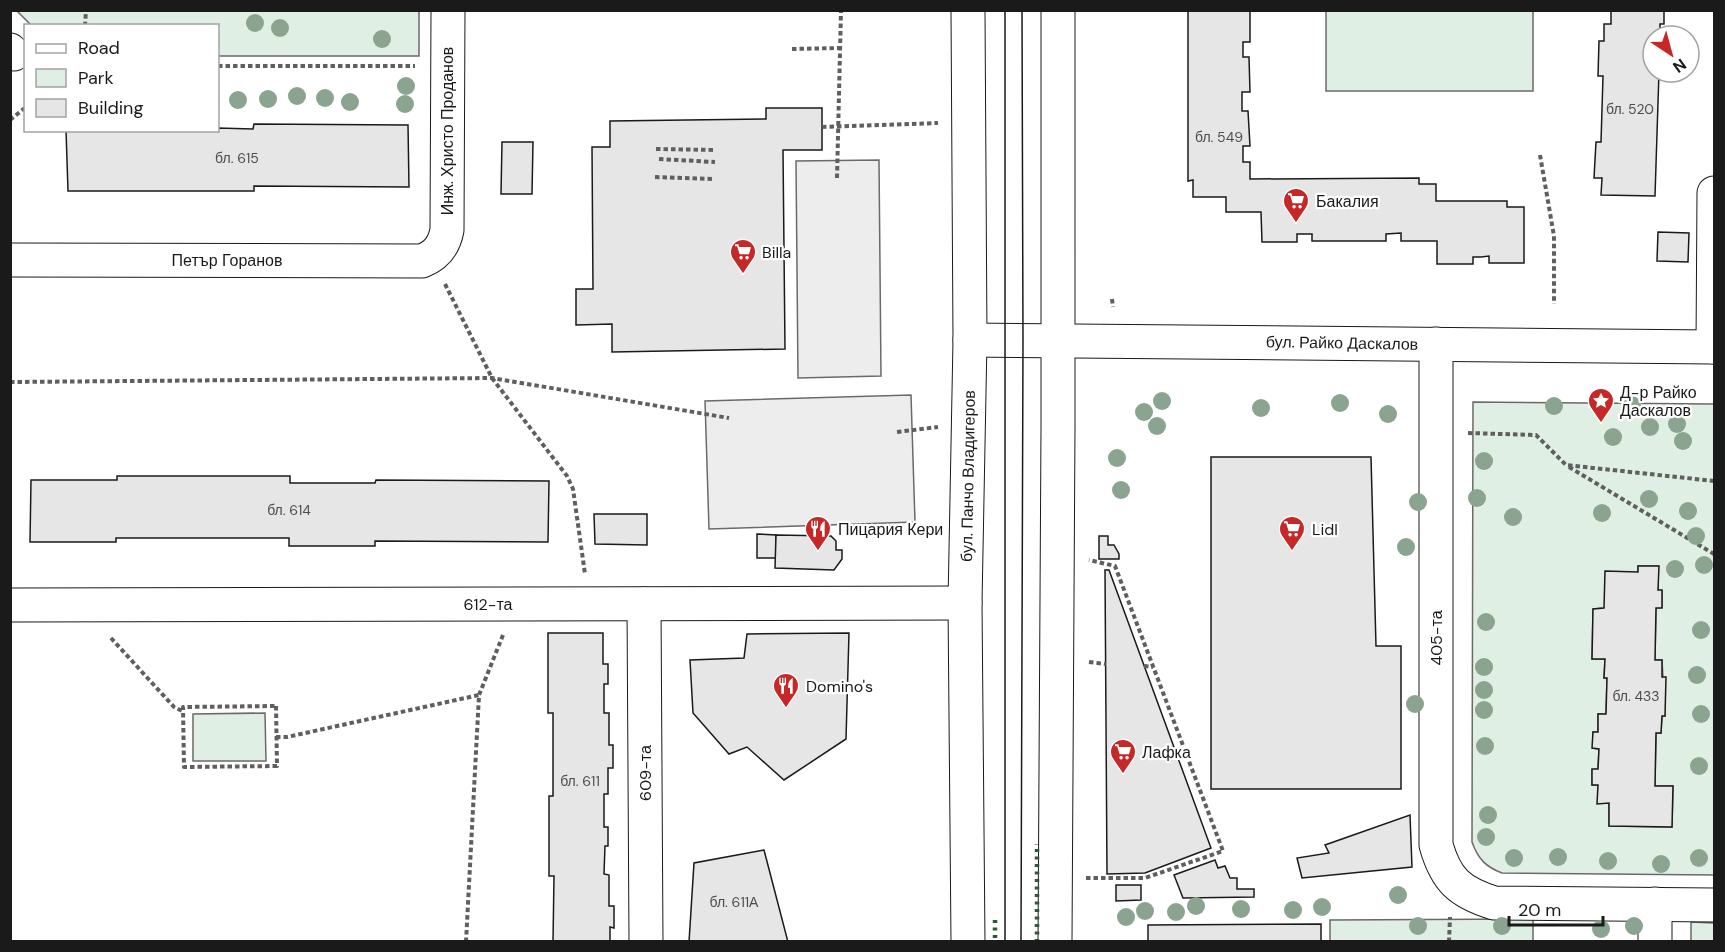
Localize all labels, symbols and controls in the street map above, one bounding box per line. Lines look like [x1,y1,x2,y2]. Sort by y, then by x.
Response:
legend [24,24,219,132]
north arrow [1641,24,1701,84]
text: Road [78,36,120,60]
street label: Инж. Христо Проданов [437,47,458,215]
text: N [1669,54,1690,78]
text: Park [78,66,114,90]
text: Building [78,96,143,120]
house number: бл. 520 [1606,100,1654,118]
house number: бл. 549 [1195,128,1243,146]
house number: бл. 615 [215,149,259,167]
supermarket icon: Бакалия [1281,186,1311,224]
place label: Бакалия [1316,191,1379,212]
supermarket icon: Billa [728,237,758,275]
place label: Billa [762,242,791,263]
street label: Петър Горанов [172,250,282,271]
street label: бул. Райко Даскалов [1266,331,1418,355]
place label: Д-р Райко Даскалов [1620,382,1697,421]
place icon: Д-р Райко Даскалов [1586,386,1616,424]
street label: бул. Панчо Владигеров [956,390,980,562]
house number: бл. 614 [267,501,311,519]
restaurant icon: Пицария Кери [803,514,833,552]
supermarket icon: Lidl [1277,514,1307,552]
place label: Пицария Кери [838,519,943,540]
place label: Lidl [1312,519,1338,540]
street label: 612-та [464,594,513,615]
street label: 405-та [1426,610,1447,666]
restaurant icon: Domino's [771,671,801,709]
place label: Domino's [806,676,873,697]
house number: бл. 433 [1612,687,1660,705]
supermarket icon: Лафка [1108,737,1138,775]
place label: Лафка [1142,742,1191,763]
street label: 609-та [635,745,656,801]
house number: бл. 611 [560,772,600,790]
scale bar [1509,889,1604,927]
house number: бл. 611А [710,893,759,911]
text: 20 m [1518,898,1561,922]

